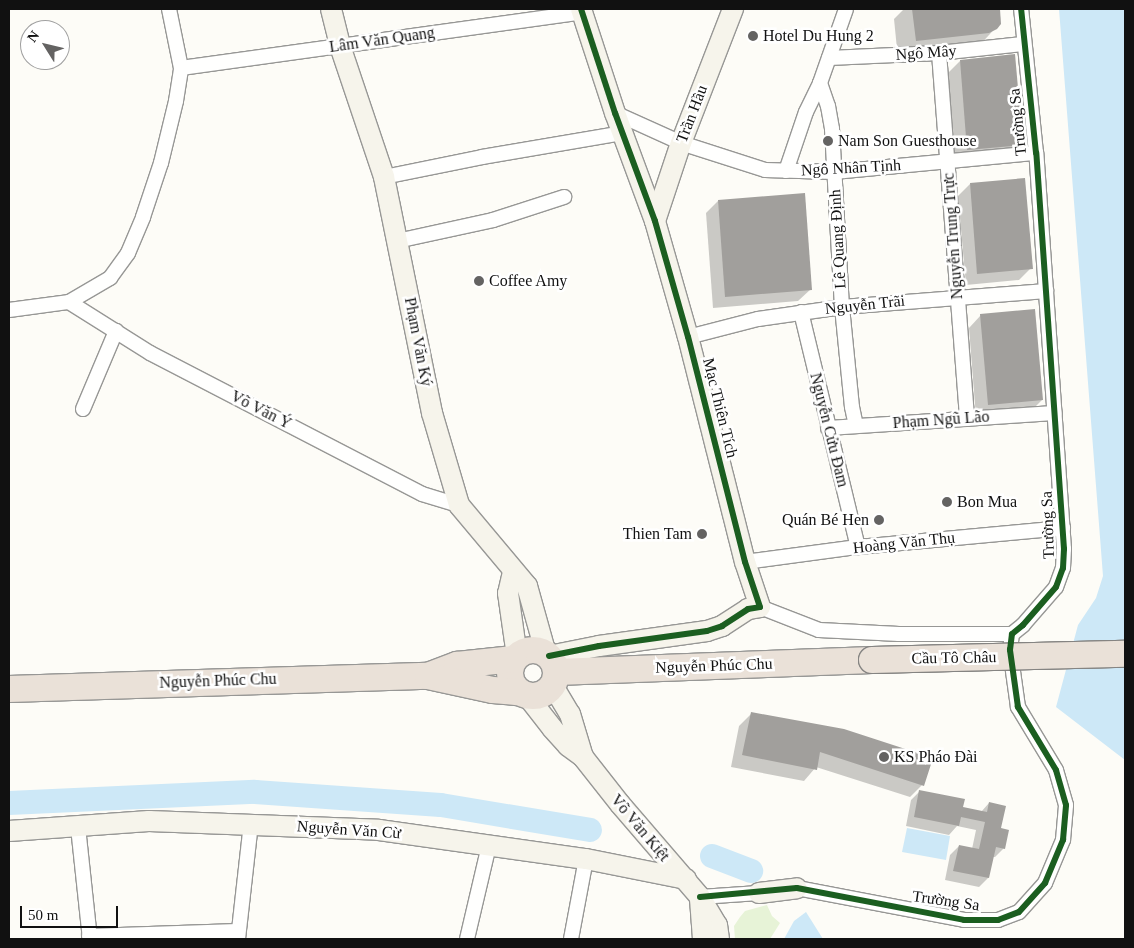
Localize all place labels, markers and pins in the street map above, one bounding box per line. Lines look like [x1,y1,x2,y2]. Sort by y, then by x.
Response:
place label: Hotel Du Hung 2 [763,26,874,46]
marker: Hotel Du Hung 2 [747,30,759,42]
place label: Nam Son Guesthouse [838,131,977,151]
marker: Nam Son Guesthouse [822,135,834,147]
place label: Coffee Amy [489,271,568,291]
marker: Coffee Amy [473,275,485,287]
place label: Bon Mua [957,492,1017,512]
marker: Bon Mua [941,496,953,508]
place label: Quán Bé Hen [782,510,869,530]
marker: Quán Bé Hen [873,514,885,526]
place label: Thien Tam [622,524,692,544]
marker: Thien Tam [696,528,708,540]
place label: KS Pháo Đài [894,747,978,767]
marker: KS Pháo Đài [878,751,890,763]

